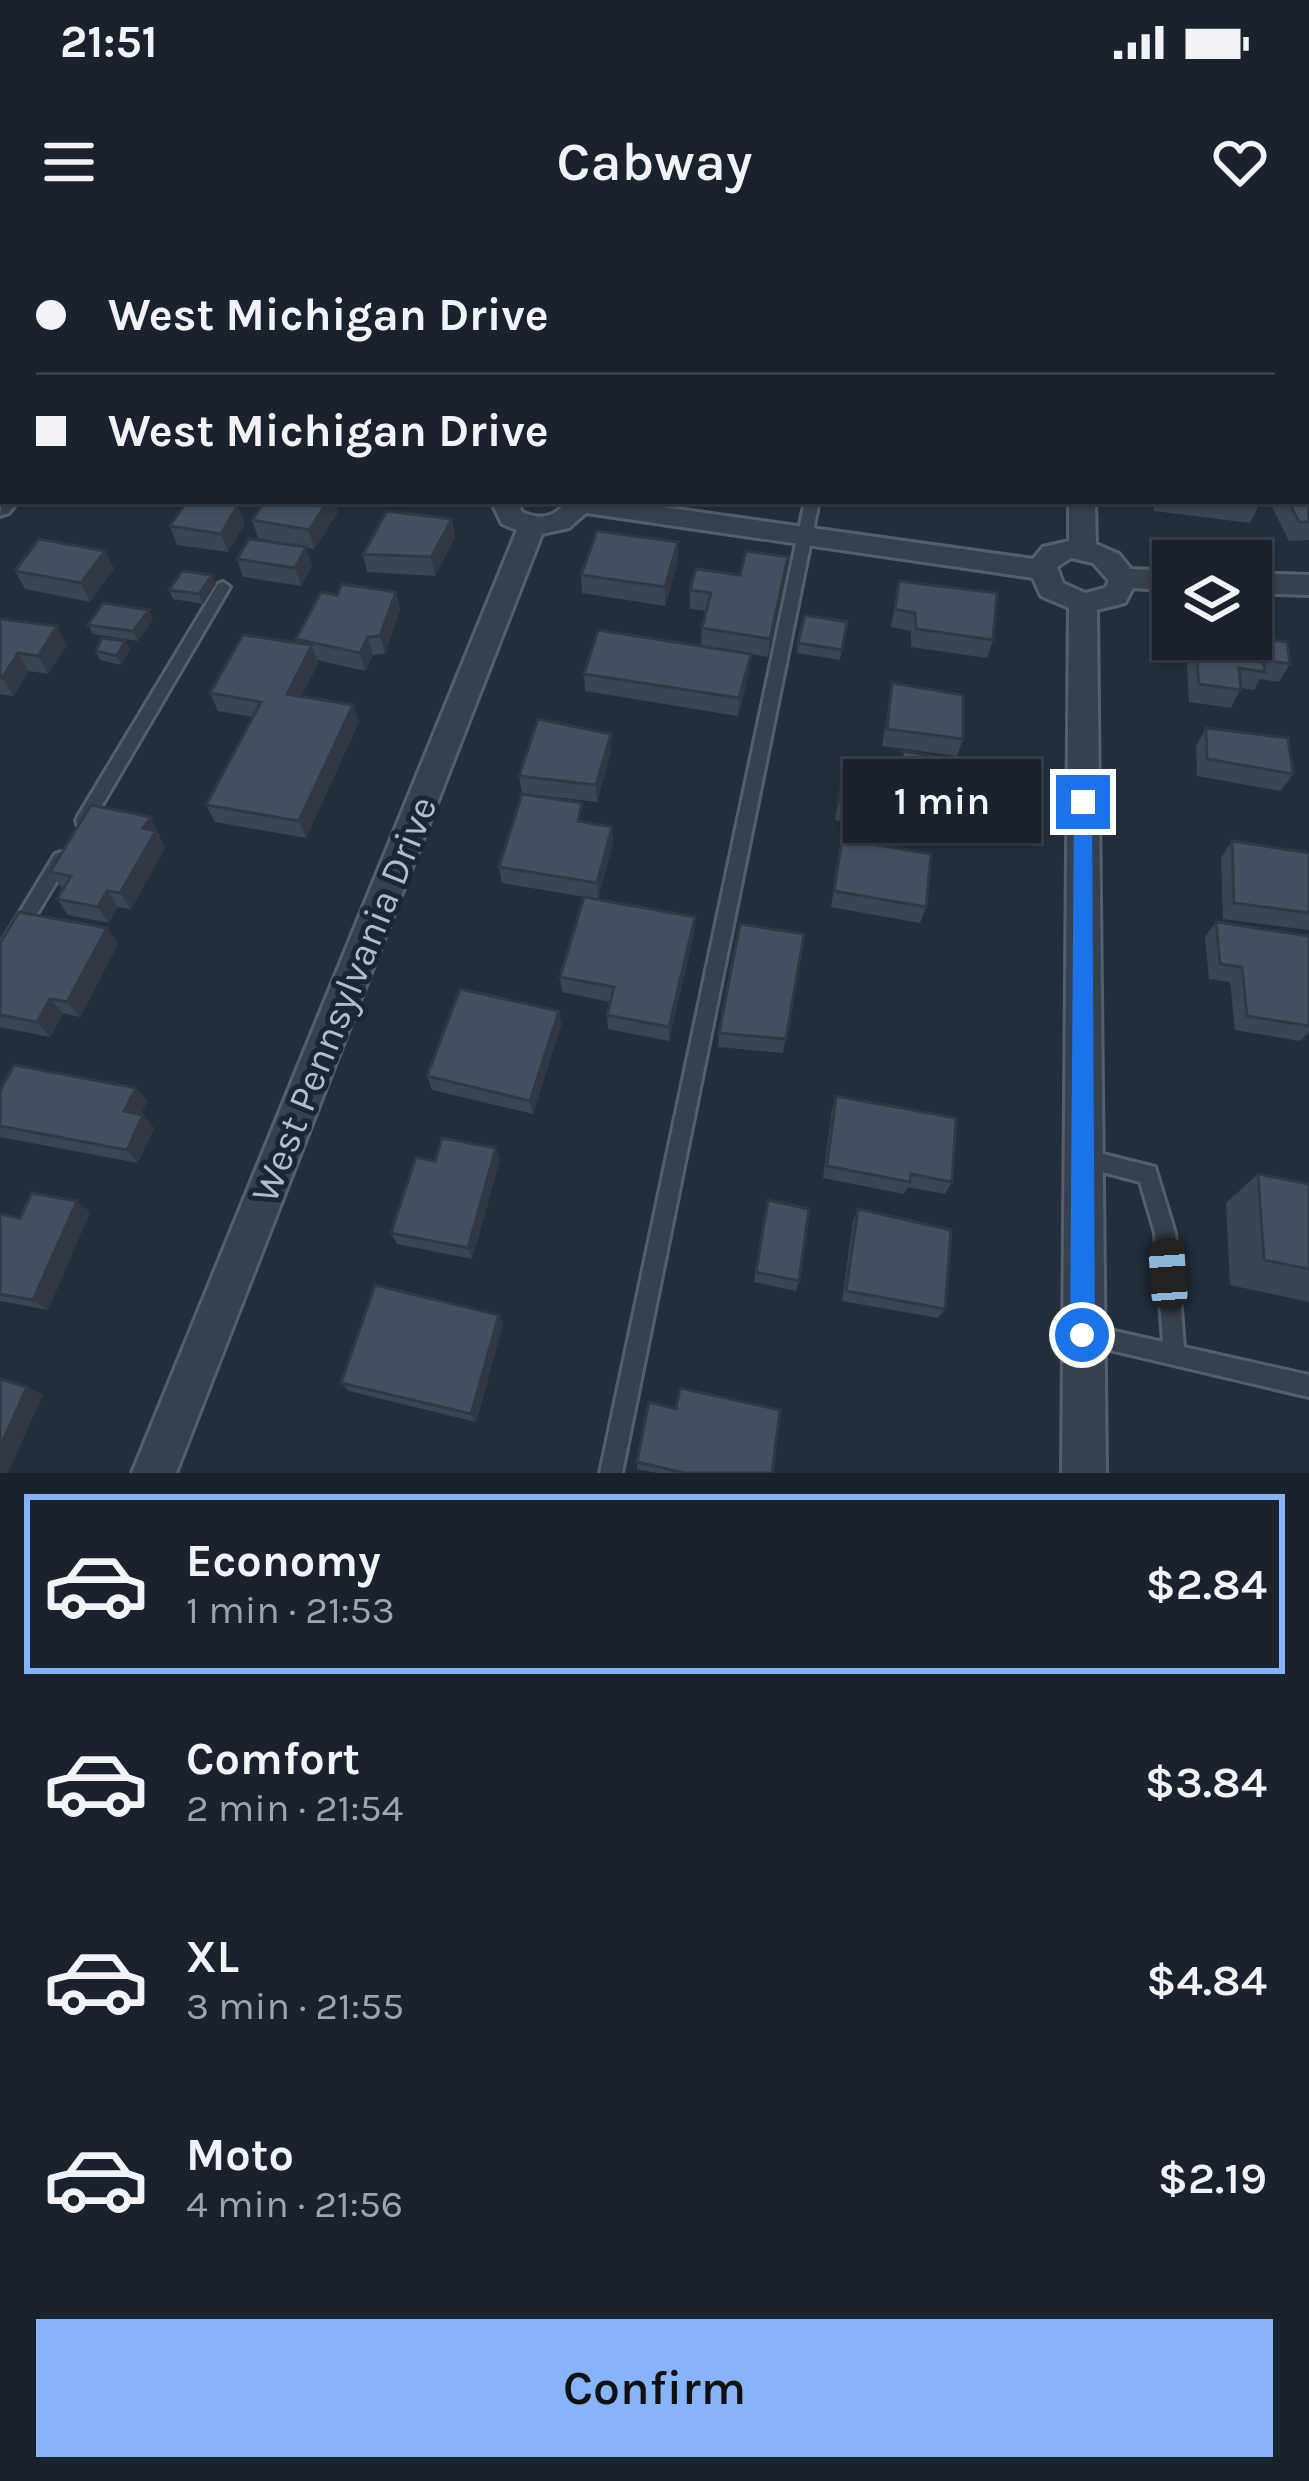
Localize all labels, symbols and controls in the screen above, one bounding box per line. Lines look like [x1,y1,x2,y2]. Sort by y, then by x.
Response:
text: 21:51 [60,16,158,68]
icon: menu [36,129,102,195]
icon: heart [1207,129,1273,195]
text: Cabway [557,130,752,194]
text: West Michigan Drive [108,289,549,341]
text: West Michigan Drive [108,405,549,457]
map controls [1152,540,1272,660]
button: layers [1152,540,1272,660]
callout: 1 min [843,760,1041,844]
route end [1056,775,1110,829]
text: 1 min [894,778,990,824]
street label: West Pennsylvania Drive [241,790,446,1209]
car [1148,1237,1188,1311]
route start [1055,1308,1109,1362]
icon: car [42,1530,150,1638]
text: Economy [186,1535,381,1587]
text: $2.84 [1146,1558,1267,1610]
text: 1 min · 21:53 [186,1587,395,1633]
icon: car [42,1728,150,1836]
text: Comfort [186,1733,360,1785]
text: $3.84 [1145,1756,1267,1808]
text: 2 min · 21:54 [186,1785,403,1831]
icon: car [42,1926,150,2034]
text: XL [186,1931,239,1983]
text: $4.84 [1146,1954,1267,2006]
text: 3 min · 21:55 [186,1983,404,2029]
icon: car [42,2124,150,2232]
text: Moto [186,2129,294,2181]
text: $2.19 [1158,2152,1267,2204]
text: 4 min · 21:56 [186,2181,403,2227]
button: Confirm [36,2319,1273,2457]

